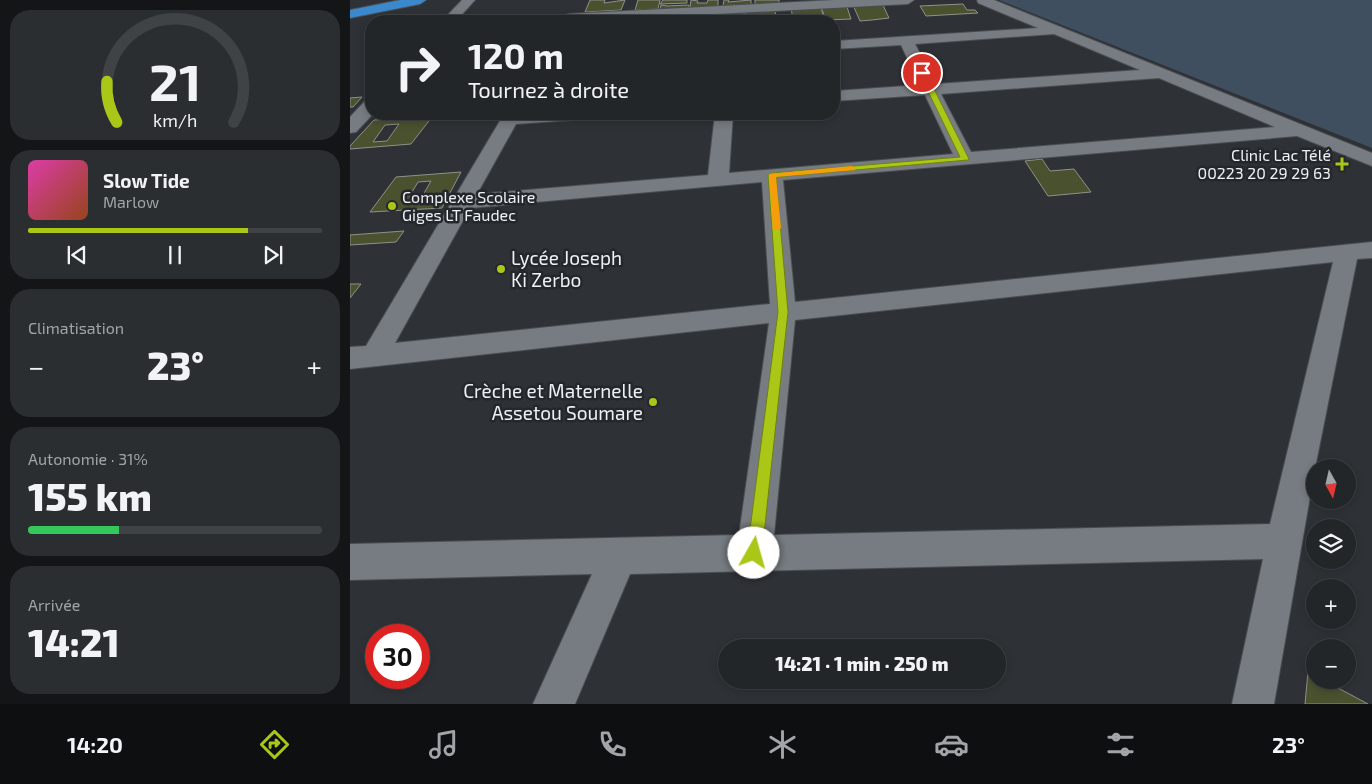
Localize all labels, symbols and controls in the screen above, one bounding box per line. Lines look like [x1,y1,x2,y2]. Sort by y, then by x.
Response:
text: 120 m [468,34,564,76]
icon: right [385,35,450,100]
text: 21 [149,49,201,111]
pin [901,52,943,94]
icon: arrive [908,59,936,87]
text: Tournez à droite [468,76,629,102]
text: km/h [153,109,197,131]
place label: Clinic Lac Télé 00223 20 29 29 63 [1198,145,1331,182]
marker: Clinic Lac Télé 00223 20 29 29 63 [1335,157,1349,171]
text: Slow Tide [103,169,190,192]
place label: Complexe Scolaire Giges LT Faudec [402,187,535,224]
text: Marlow [103,192,159,211]
marker: Complexe Scolaire Giges LT Faudec [386,200,398,212]
icon: previous [63,241,91,269]
icon: pause [161,241,189,269]
icon: next [259,241,287,269]
place label: Lycée Joseph Ki Zerbo [511,246,622,291]
marker: Lycée Joseph Ki Zerbo [495,263,507,275]
text: Climatisation [28,318,124,337]
text: 23° [147,342,204,388]
text: − [28,349,44,383]
text: + [307,349,322,383]
place label: Crèche et Maternelle Assetou Soumare [463,379,643,424]
marker: Crèche et Maternelle Assetou Soumare [647,396,659,408]
text: Autonomie · 31% [28,449,148,468]
north arrow [1306,459,1356,509]
map controls [1306,459,1356,689]
text: 155 km [28,473,152,519]
button: layers [1306,519,1356,569]
position arrow [727,526,779,578]
button: + [1306,579,1356,629]
text: Arrivée [28,595,80,614]
text: 14:21 [28,619,120,665]
speed limit sign: 30 [365,624,430,689]
button: − [1306,639,1356,689]
text: 14:21 · 1 min · 250 m [775,652,949,675]
icon: directions [257,727,292,762]
icon: music [426,727,461,762]
icon: phone [595,727,630,762]
icon: climate [765,727,800,762]
icon: car [934,727,969,762]
icon: filters [1103,727,1138,762]
text: 14:20 [67,731,123,757]
text: 23° [1272,731,1305,757]

